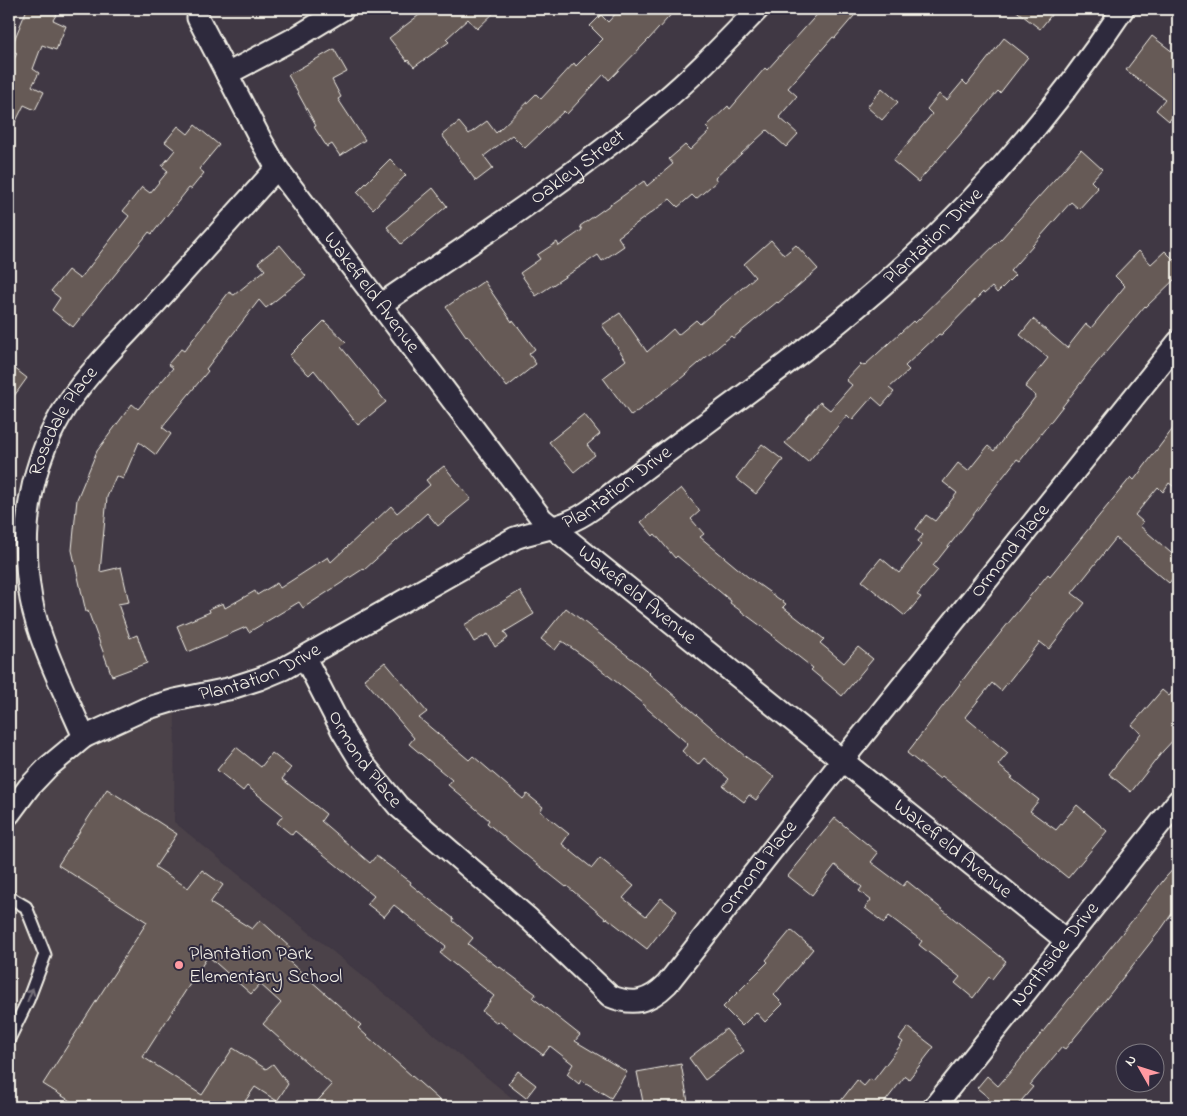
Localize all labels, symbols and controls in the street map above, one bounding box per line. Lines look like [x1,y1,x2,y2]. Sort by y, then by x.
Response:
street label: Oakley Street [525,123,632,212]
street label: Plantation Drive [877,181,990,292]
street label: Wakefield Avenue [316,226,427,360]
street label: Rosedale Place [22,360,105,479]
street label: Plantation Drive [558,438,678,538]
street label: Ormond Place [964,497,1057,604]
street label: Wakefield Avenue [571,538,703,652]
street label: Plantation Drive [196,636,326,709]
street label: Ormond Place [320,706,409,815]
street label: Wakefield Avenue [887,792,1018,906]
street label: Ormond Place [712,814,805,922]
street label: Northside Drive [1005,896,1107,1013]
place label: Plantation Park Elementary School [189,940,342,992]
marker: Plantation Park Elementary School [173,959,185,971]
one-way arrow [26,988,35,1003]
north arrow [1114,1044,1164,1094]
text: N [1120,1050,1142,1071]

